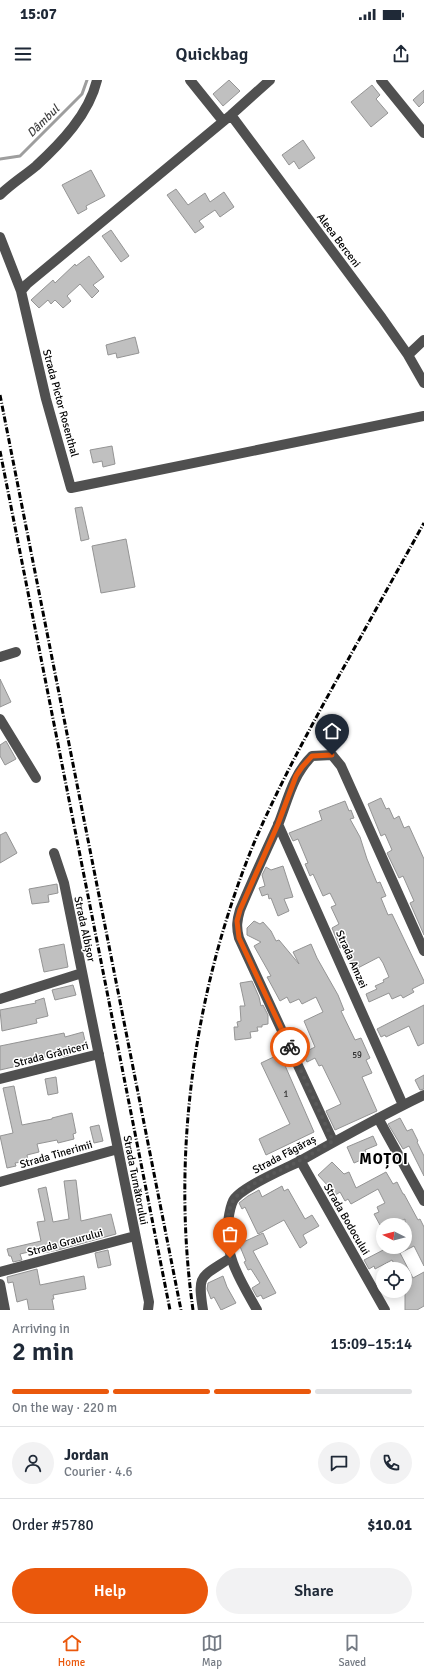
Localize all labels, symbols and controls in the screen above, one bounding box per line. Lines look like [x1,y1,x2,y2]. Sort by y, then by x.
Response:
text: 15:07 [20,5,57,23]
icon: menu [12,43,34,65]
text: Quickbag [176,43,248,65]
icon: share [390,43,412,65]
water label: Dâmbul [24,101,64,141]
street label: Aleea Berceni [314,211,363,270]
street label: Strada Pictor Rosenthal [40,348,81,458]
pin [315,714,349,755]
icon: home [321,720,343,742]
street label: Strada Albișor [71,895,98,963]
street label: Strada Amzei [333,928,370,990]
courier [270,1027,310,1067]
icon: bike [279,1036,301,1058]
street label: Strada Grăniceri [12,1039,90,1070]
house number: 59 [352,1050,362,1061]
house number: 1 [284,1089,289,1100]
street label: Strada Făgăraș [250,1132,318,1177]
street label: Strada Turnătorului [120,1134,151,1226]
street label: Strada Tinerimii [18,1138,94,1171]
district label: MOȚOI [359,1150,409,1169]
street label: Strada Bodocului [321,1181,372,1257]
pin [213,1217,247,1258]
north arrow [376,1218,412,1254]
map controls [376,1218,412,1298]
icon: bag [219,1223,241,1245]
street label: Strada Graurului [26,1226,105,1259]
button: locate [376,1262,412,1298]
text: Arriving in [12,1321,70,1337]
text: 15:09–15:14 [331,1335,412,1353]
text: 2 min [12,1336,74,1368]
text: On the way · 220 m [12,1400,117,1416]
button: person [12,1442,54,1484]
button: chat [318,1442,360,1484]
button: phone [370,1442,412,1484]
text: Jordan [64,1446,109,1464]
text: Courier · 4.6 [64,1464,133,1480]
text: Order #5780 [12,1516,94,1534]
text: $10.01 [367,1516,412,1534]
button: Help [12,1568,208,1614]
button: Share [216,1568,412,1614]
tab: Home [58,1632,85,1669]
tab: Map [201,1632,223,1669]
tab: Saved [338,1632,366,1669]

